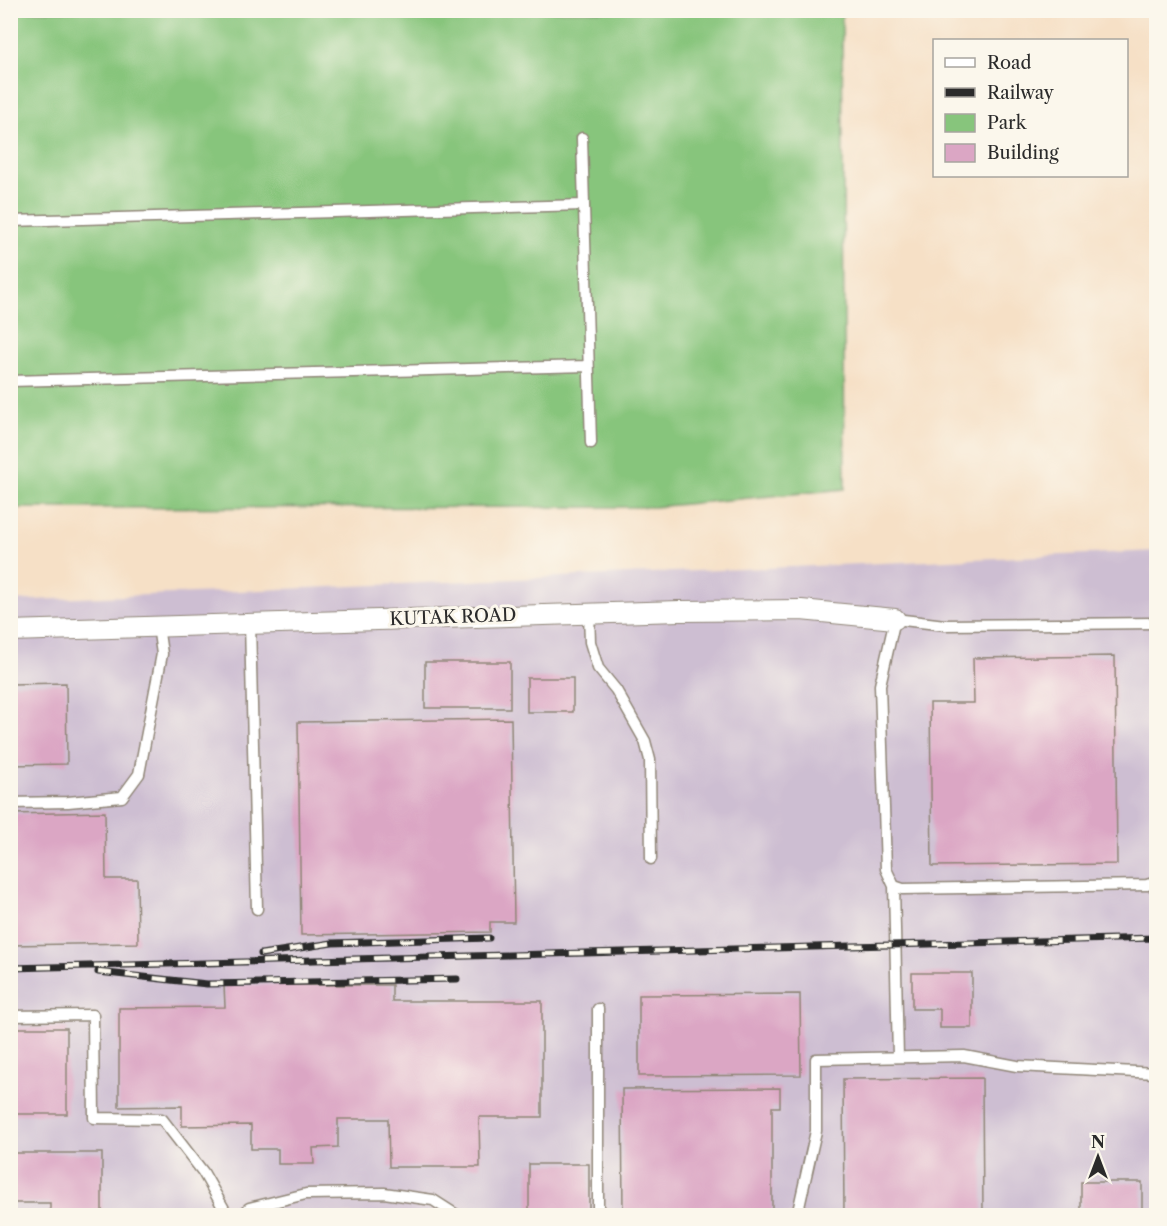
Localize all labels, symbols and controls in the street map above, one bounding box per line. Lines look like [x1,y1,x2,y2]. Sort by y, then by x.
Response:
legend [933,39,1128,177]
text: Road [987,52,1032,74]
text: Railway [987,82,1055,104]
text: Park [987,112,1028,134]
text: Building [987,142,1059,164]
street label: KUTAK ROAD [389,604,517,630]
north arrow [1068,1127,1128,1187]
text: N [1091,1132,1105,1152]

